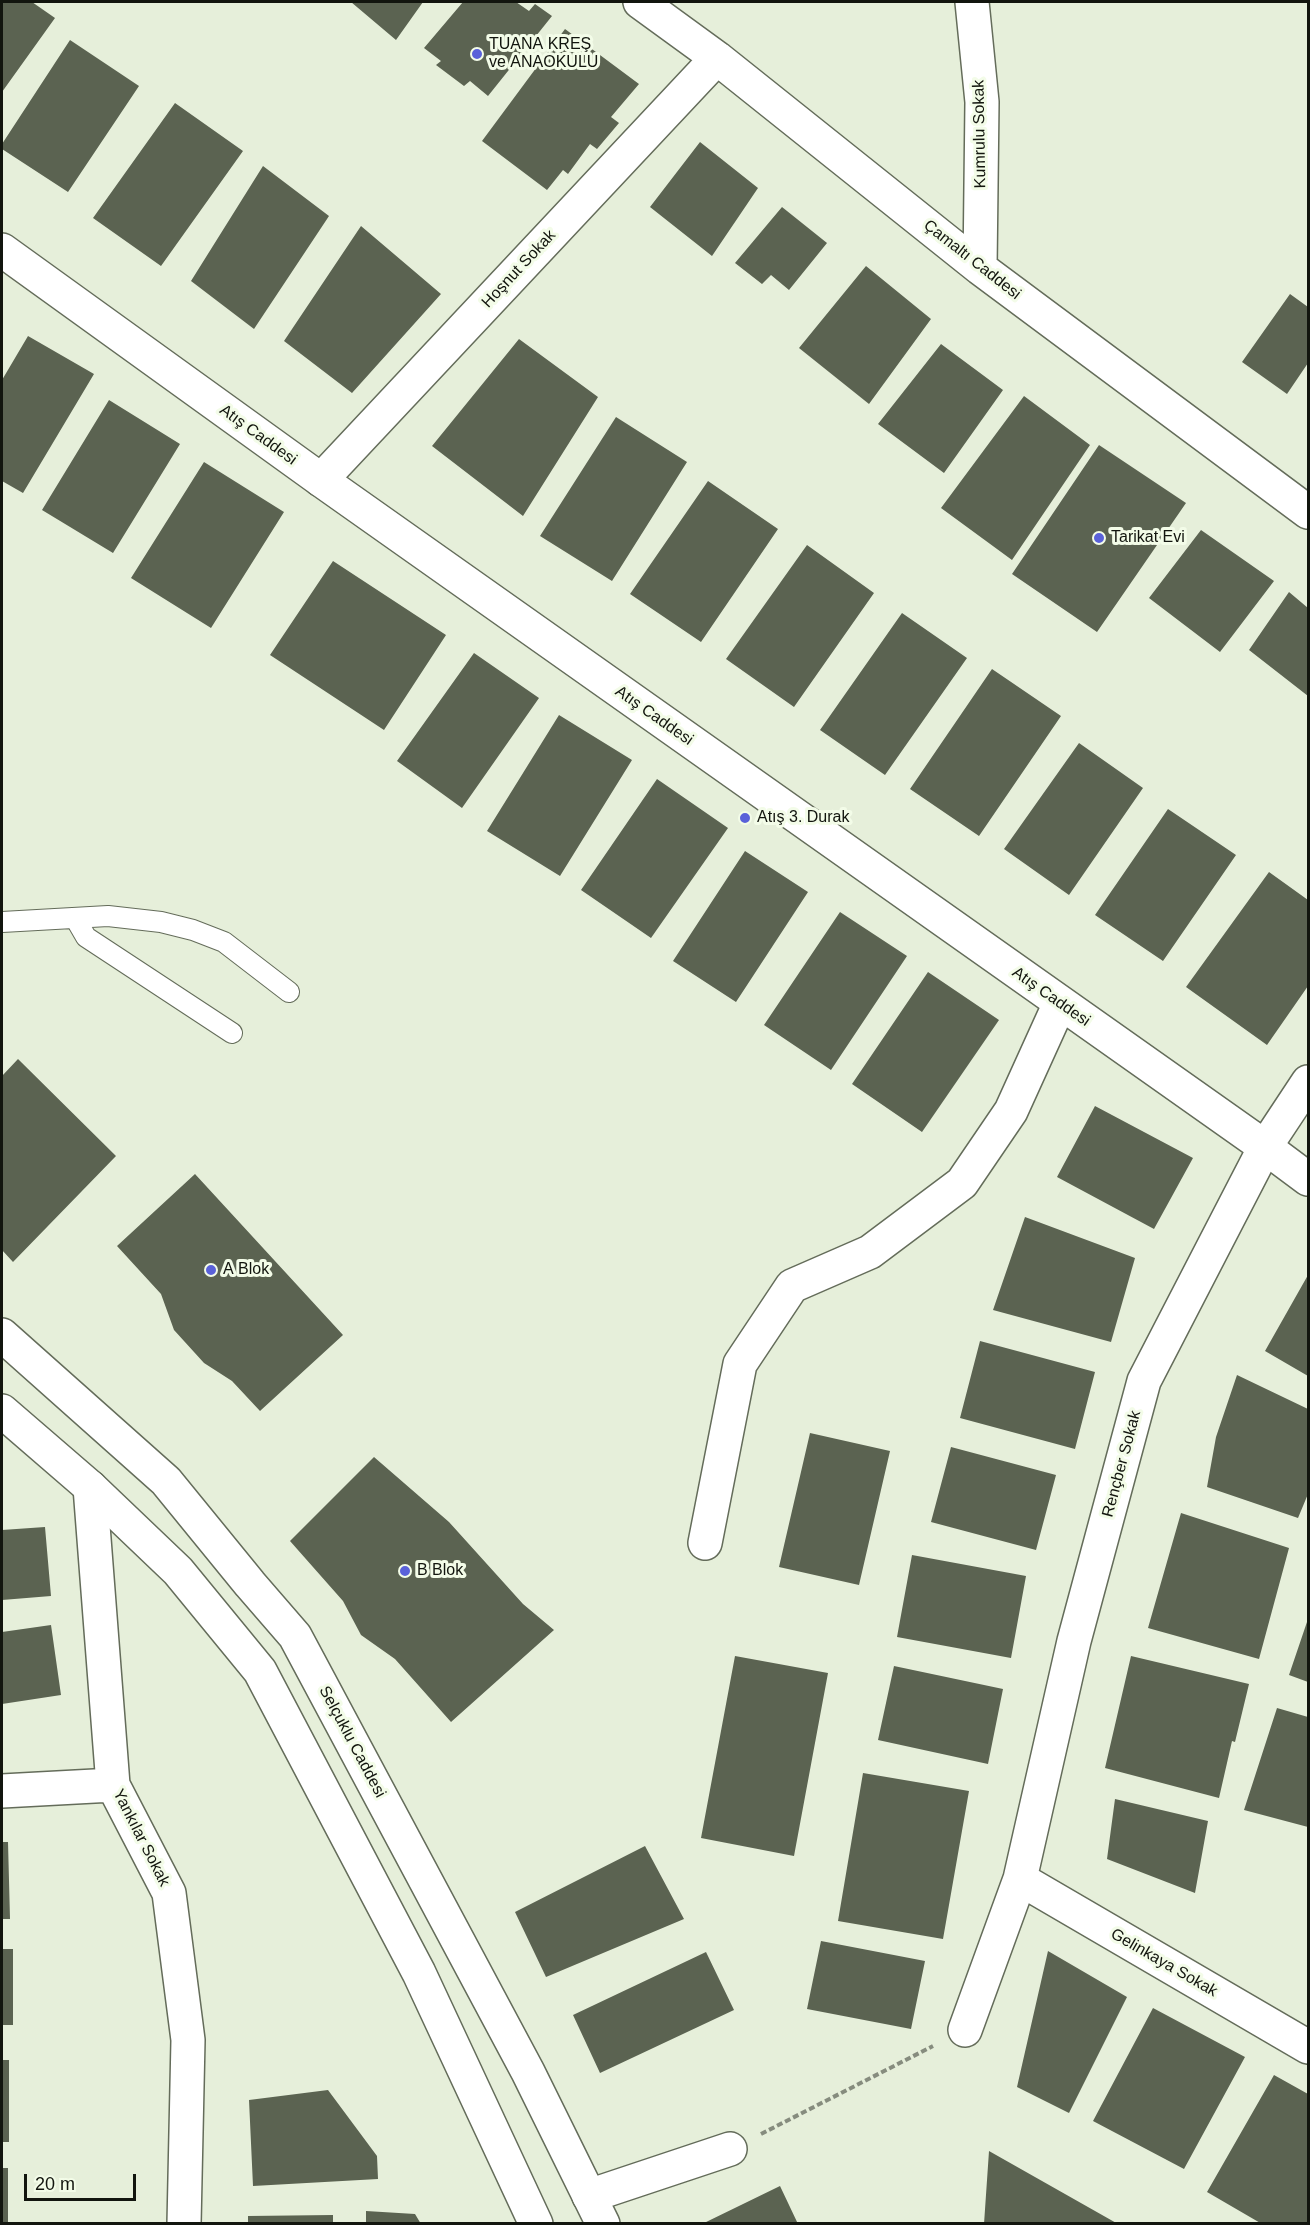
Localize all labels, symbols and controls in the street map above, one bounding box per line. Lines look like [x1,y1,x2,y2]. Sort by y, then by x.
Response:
place label: TUANA KREŞ ve ANAOKULU [489,35,598,73]
marker: TUANA KREŞ ve ANAOKULU [470,47,484,61]
street label: Kumrulu Sokak [969,80,991,188]
street label: Çamaltı Caddesi [919,216,1025,304]
street label: Hoşnut Sokak [478,226,560,312]
street label: Atış Caddesi [216,401,300,469]
place label: Tarikat Evi [1111,528,1185,548]
marker: Tarikat Evi [1092,531,1106,545]
street label: Atış Caddesi [611,682,697,750]
place label: Atış 3. Durak [757,808,849,828]
marker: Atış 3. Durak [738,811,752,825]
street label: Atış Caddesi [1008,963,1094,1031]
place label: A Blok [223,1260,269,1280]
marker: A Blok [204,1263,218,1277]
street label: Rençber Sokak [1099,1409,1145,1519]
place label: B Blok [417,1561,463,1581]
marker: B Blok [398,1564,412,1578]
street label: Selçuklu Caddesi [315,1683,389,1801]
street label: Yankılar Sokak [108,1786,174,1890]
street label: Gelinkaya Sokak [1107,1925,1221,2001]
scale bar [27,2162,140,2200]
text: 20 m [35,2174,75,2194]

